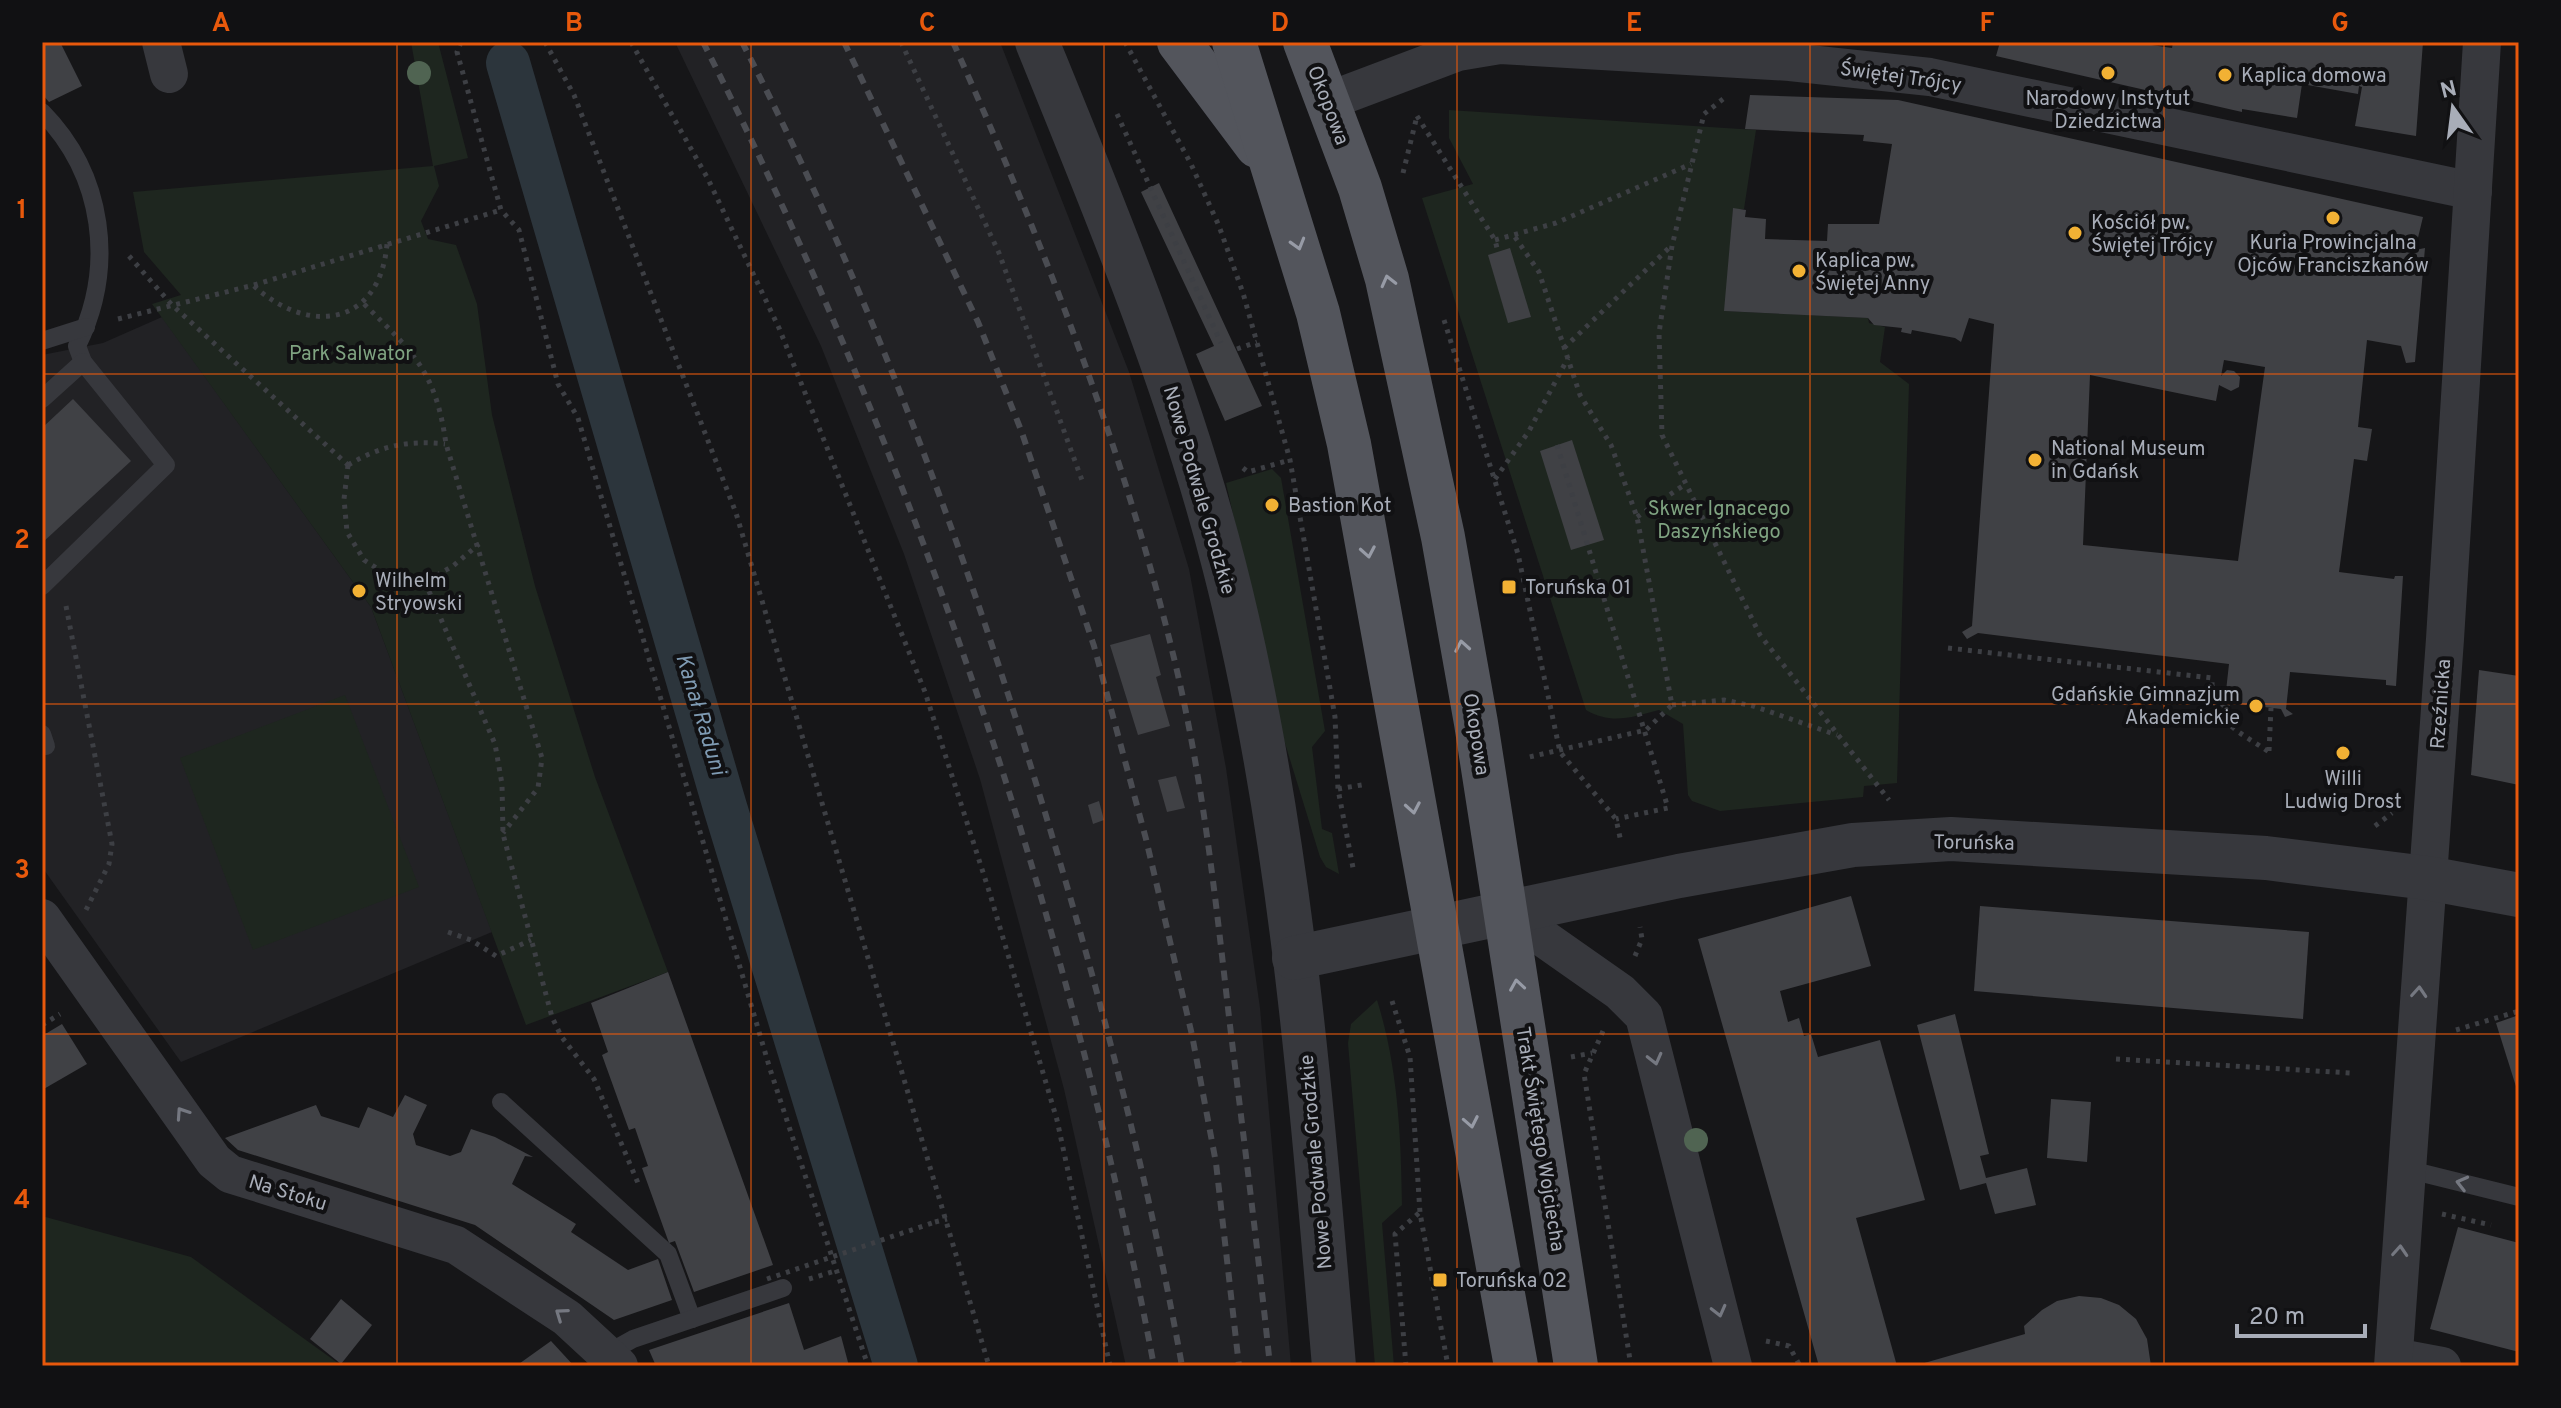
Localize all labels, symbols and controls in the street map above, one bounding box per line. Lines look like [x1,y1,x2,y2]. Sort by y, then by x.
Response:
text: A [212,8,230,41]
text: B [565,8,583,41]
text: C [919,8,935,41]
text: D [1271,8,1289,41]
text: E [1626,8,1642,41]
text: F [1980,8,1995,41]
text: G [2331,8,2349,41]
street label: Świętej Trójcy [1838,55,1963,99]
street label: Okopowa [1300,62,1354,149]
marker: Narodowy Instytut Dziedzictwa [2099,64,2117,82]
place label: Kaplica domowa [2241,64,2386,90]
marker: Kaplica domowa [2216,66,2234,84]
north arrow [2413,68,2493,148]
text: N [2438,76,2460,106]
place label: Narodowy Instytut Dziedzictwa [2026,87,2190,136]
text: 1 [17,195,27,228]
marker: Kuria Prowincjalna Ojców Franciszkanów [2324,209,2342,227]
place label: Kościół pw. Świętej Trójcy [2091,211,2214,260]
marker: Kościół pw. Świętej Trójcy [2066,224,2084,242]
place label: Kuria Prowincjalna Ojców Franciszkanów [2237,231,2429,280]
one-way arrow [1289,237,1305,251]
place label: Kaplica pw. Świętej Anny [1815,249,1930,298]
marker: Kaplica pw. Świętej Anny [1790,262,1808,280]
one-way arrow [1380,275,1397,289]
park label: Park Salwator [289,342,413,368]
street label: Nowe Podwale Grodzkie [1156,383,1240,598]
place label: National Museum in Gdańsk [2051,437,2206,486]
marker: National Museum in Gdańsk [2026,451,2044,469]
place label: Bastion Kot [1288,494,1391,520]
marker: Bastion Kot [1263,496,1281,514]
park label: Skwer Ignacego Daszyńskiego [1648,497,1790,546]
text: 2 [14,525,30,558]
one-way arrow [1359,546,1376,559]
place label: Wilhelm Stryowski [375,569,462,618]
place label: Toruńska 01 [1525,576,1631,602]
marker: Toruńska 01 [1500,578,1518,596]
marker: Wilhelm Stryowski [350,582,368,600]
one-way arrow [1455,639,1472,653]
water label: Kanał Raduni [668,651,731,780]
street label: Rzeźnicka [2426,658,2458,750]
place label: Gdańskie Gimnazjum Akademickie [2051,683,2240,732]
street label: Okopowa [1456,691,1494,777]
marker: Gdańskie Gimnazjum Akademickie [2247,697,2265,715]
marker: Willi Ludwig Drost [2334,744,2352,762]
place label: Willi Ludwig Drost [2284,767,2402,816]
one-way arrow [1403,802,1420,815]
street label: Toruńska [1933,830,2015,858]
text: 3 [14,855,30,888]
one-way arrow [1509,978,1526,991]
one-way arrow [2410,985,2427,998]
street label: Trakt Świętego Wojciecha [1508,1025,1572,1254]
one-way arrow [1645,1052,1662,1066]
street label: Nowe Podwale Grodzkie [1295,1053,1339,1270]
one-way arrow [176,1107,191,1122]
one-way arrow [1461,1115,1478,1129]
street label: Na Stoku [245,1170,330,1218]
one-way arrow [2456,1176,2470,1193]
text: 4 [14,1185,30,1218]
one-way arrow [2392,1244,2409,1257]
place label: Toruńska 02 [1456,1269,1567,1295]
marker: Toruńska 02 [1431,1271,1449,1289]
scale bar [2237,1288,2365,1338]
text: 20 m [2249,1303,2305,1333]
one-way arrow [1710,1304,1727,1317]
one-way arrow [555,1309,569,1324]

